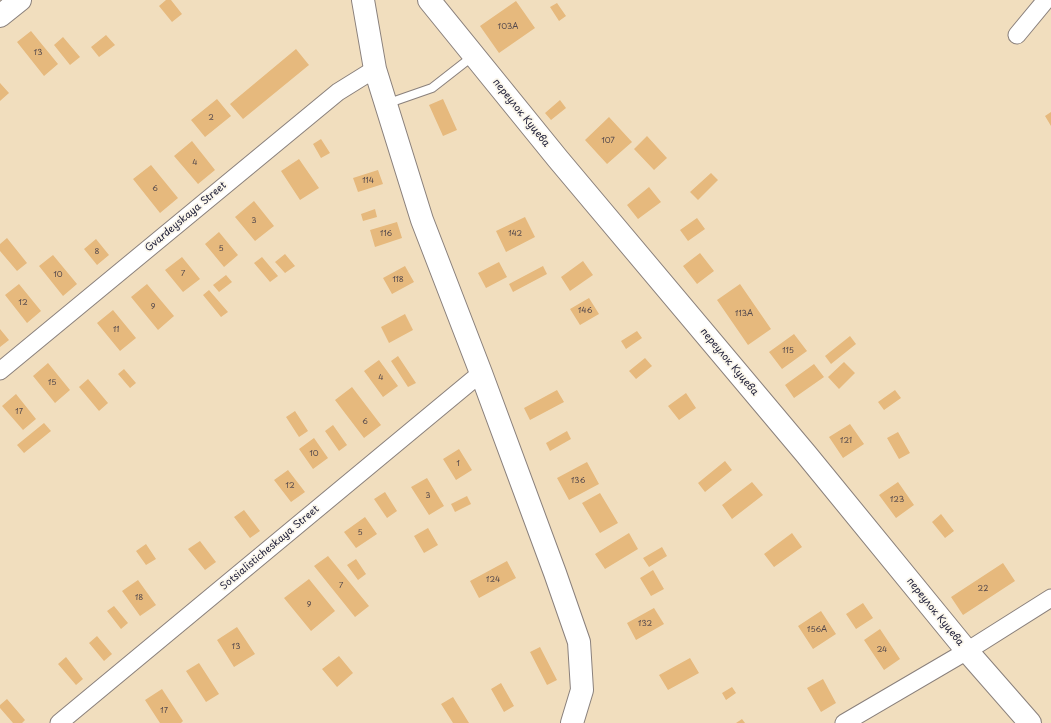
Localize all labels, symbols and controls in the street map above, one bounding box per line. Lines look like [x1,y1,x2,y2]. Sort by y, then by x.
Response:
house number: 103А [498,22,518,32]
house number: 13 [34,48,42,58]
street label: переулок Куцева [490,77,552,149]
house number: 2 [208,113,214,123]
house number: 107 [601,136,615,146]
house number: 4 [192,158,198,168]
house number: 114 [362,176,374,186]
street label: Gvardeyskaya Street [143,179,229,255]
house number: 6 [152,184,158,194]
house number: 3 [251,216,257,226]
house number: 116 [380,229,392,239]
house number: 142 [508,229,522,239]
house number: 5 [218,244,224,254]
house number: 8 [95,247,99,257]
house number: 7 [181,269,185,279]
house number: 10 [53,270,63,280]
house number: 118 [392,275,404,285]
house number: 12 [18,298,28,308]
house number: 9 [151,302,155,312]
house number: 146 [578,306,592,316]
house number: 113А [735,309,753,319]
house number: 11 [113,325,119,335]
street label: переулок Куцева [697,326,761,398]
house number: 115 [782,346,794,356]
house number: 4 [378,373,384,383]
house number: 15 [48,378,56,388]
house number: 17 [15,407,23,417]
house number: 6 [362,417,368,427]
house number: 121 [840,436,852,446]
house number: 10 [309,449,319,459]
house number: 1 [456,459,460,469]
house number: 136 [571,476,585,486]
house number: 12 [285,481,295,491]
house number: 3 [425,491,431,501]
house number: 123 [890,495,904,505]
street label: Sotsialisticheskaya Street [218,503,322,593]
house number: 5 [357,528,363,538]
house number: 124 [486,575,500,585]
street label: переулок Куцева [904,576,966,648]
house number: 7 [339,581,343,591]
house number: 22 [978,584,988,594]
house number: 18 [135,593,143,603]
house number: 9 [307,600,311,610]
house number: 132 [638,619,652,629]
house number: 156А [807,625,827,635]
house number: 13 [232,642,240,652]
house number: 24 [877,645,887,655]
house number: 17 [160,706,168,716]

